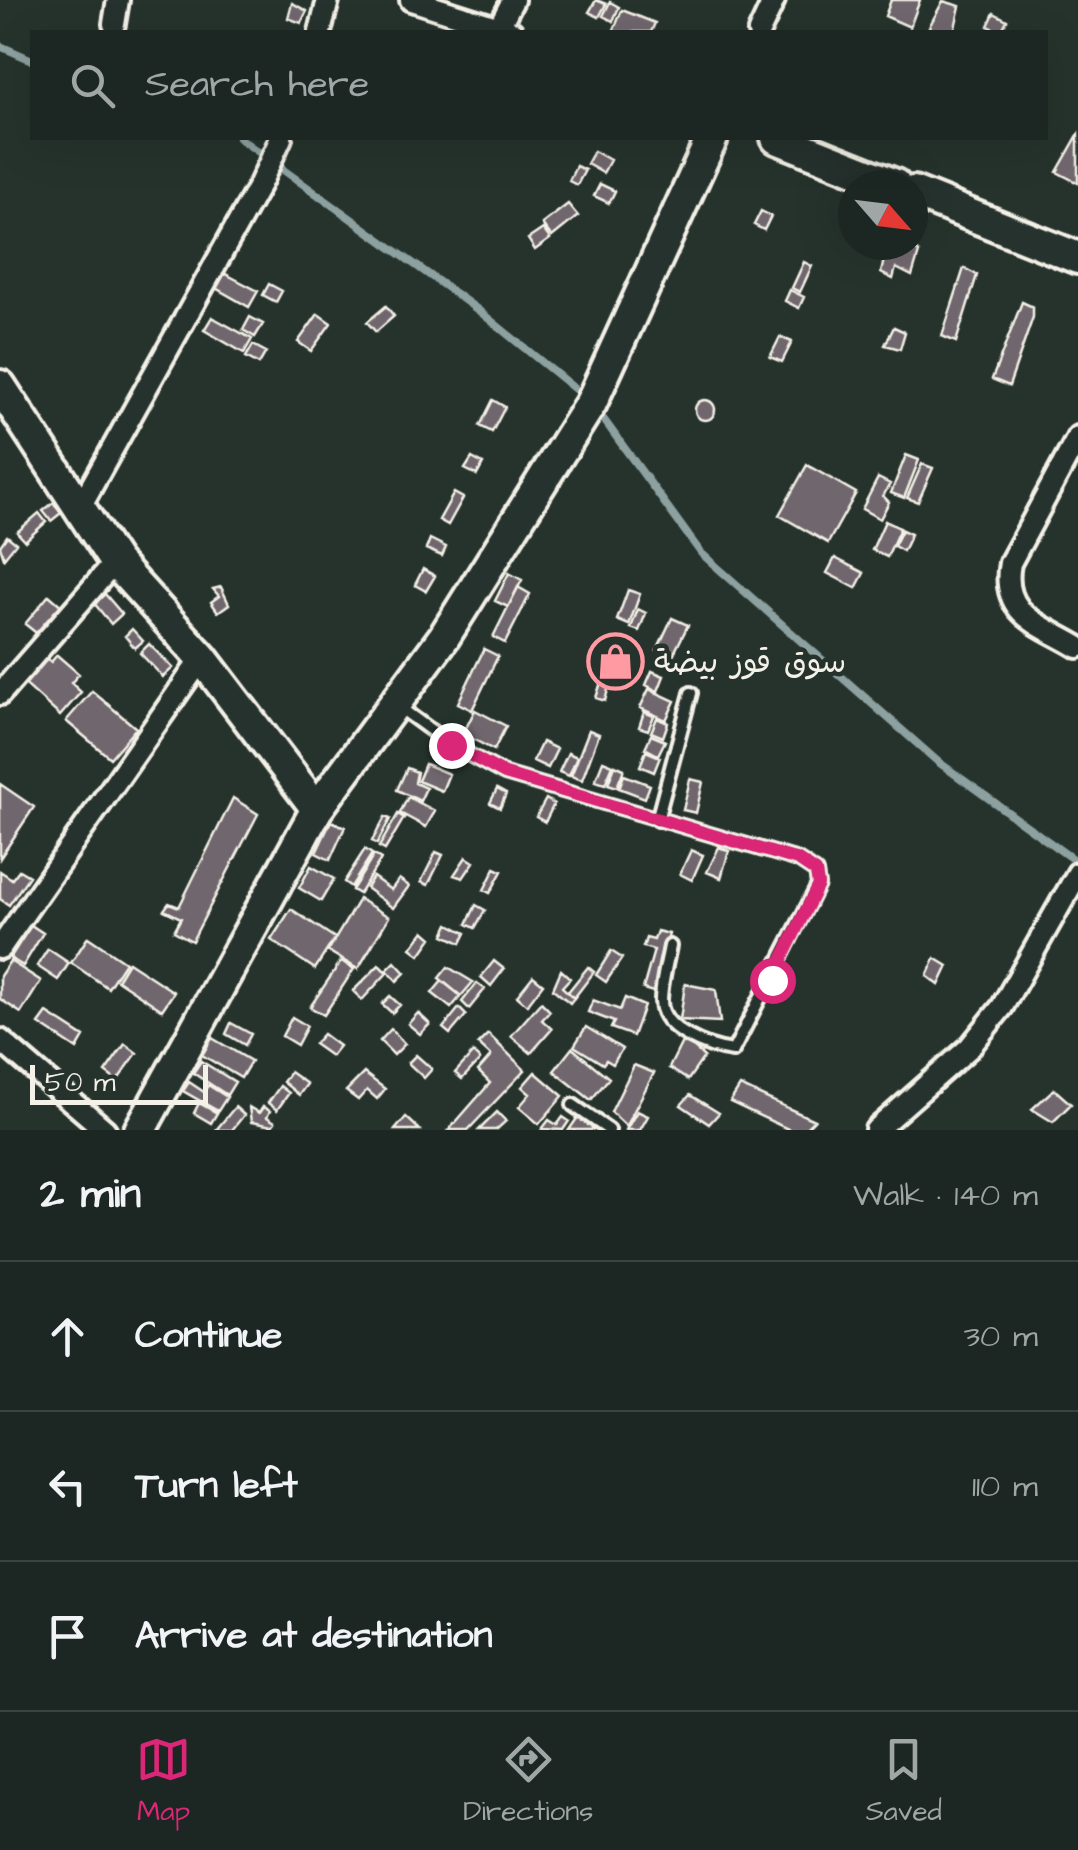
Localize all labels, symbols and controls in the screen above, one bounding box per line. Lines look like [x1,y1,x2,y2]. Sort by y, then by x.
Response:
search box [30,30,1048,140]
icon: search [65,58,120,113]
text: Search here [145,59,369,111]
north arrow [838,170,928,260]
shop icon: سوق قوز بيضة [585,631,645,691]
place label: سوق قوز بيضة [654,640,846,685]
route end [429,723,475,769]
route start [750,958,796,1004]
scale bar [30,1060,208,1104]
text: 50 m [45,1063,116,1102]
text: 2 min [40,1166,141,1224]
text: Walk · 140 m [853,1173,1038,1218]
icon: ahead [40,1309,95,1364]
text: Continue [135,1310,282,1362]
text: 30 m [964,1314,1038,1359]
icon: left [40,1459,95,1514]
text: Turn left [135,1460,298,1512]
text: 110 m [972,1464,1038,1509]
icon: arrive [40,1609,95,1664]
text: Arrive at destination [135,1610,492,1662]
tab: Map [136,1732,191,1831]
tab: Directions [463,1732,593,1831]
tab: Saved [866,1732,942,1831]

